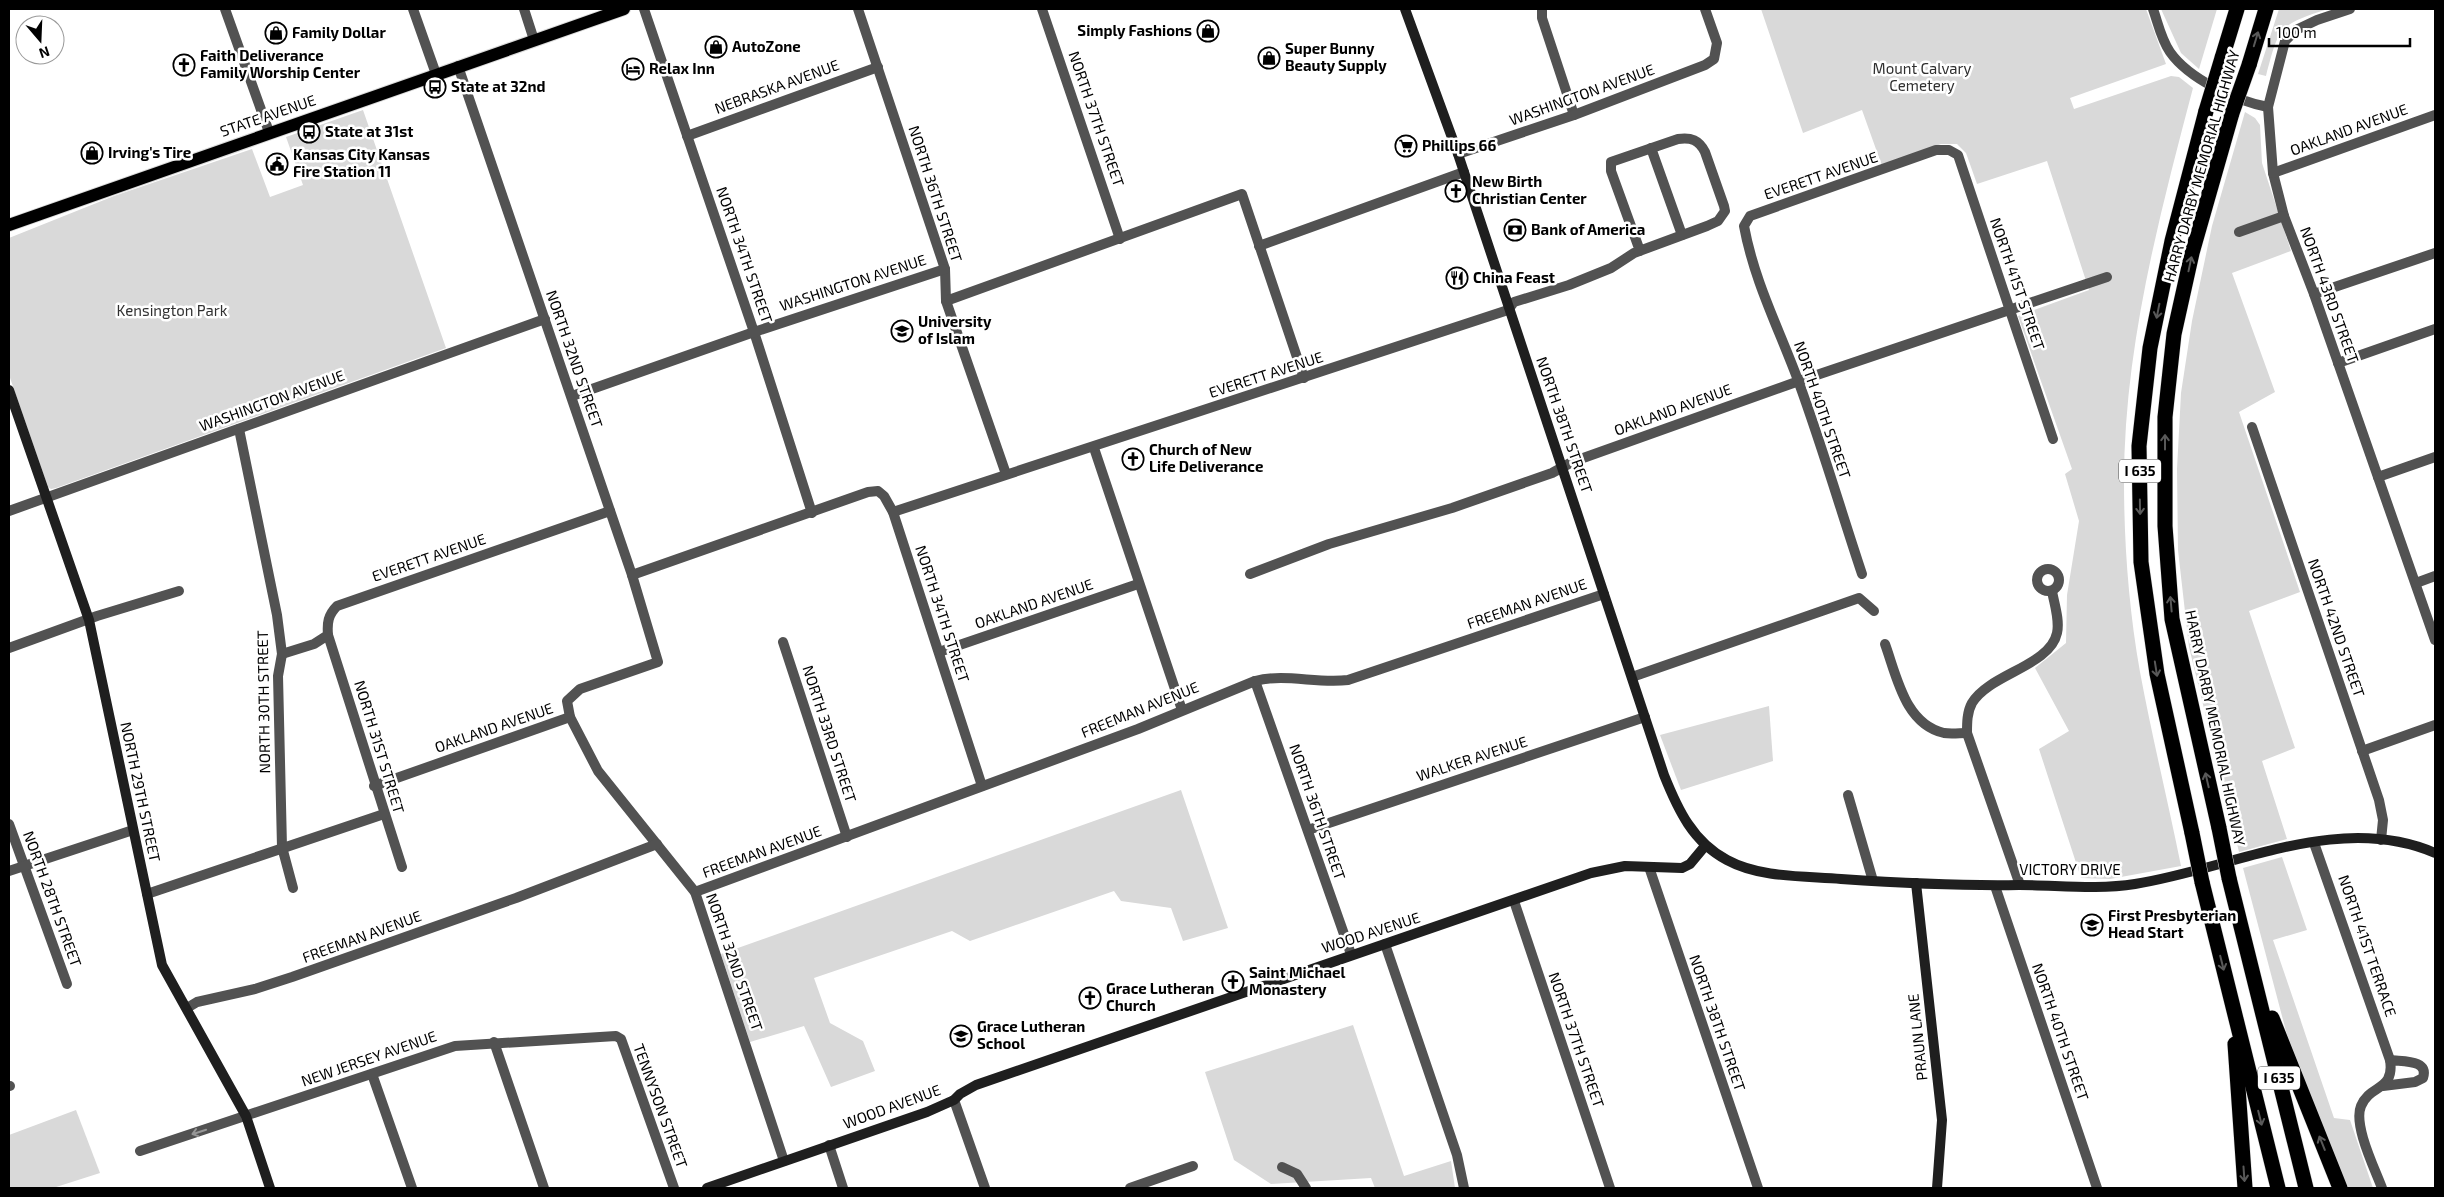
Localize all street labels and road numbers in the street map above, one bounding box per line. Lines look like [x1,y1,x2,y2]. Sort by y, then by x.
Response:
street label: HARRY DARBY MEMORIAL HIGHWAY [2159,47,2243,284]
street label: NORTH 37TH STREET [1065,49,1129,189]
street label: NEBRASKA AVENUE [712,55,841,117]
street label: WASHINGTON AVENUE [1507,59,1657,129]
street label: STATE AVENUE [217,90,318,140]
street label: OAKLAND AVENUE [2287,99,2410,159]
street label: NORTH 36TH STREET [905,123,967,265]
street label: EVERETT AVENUE [1761,147,1880,203]
street label: NORTH 34TH STREET [713,184,777,326]
street label: NORTH 41ST STREET [1987,215,2049,353]
street label: NORTH 43RD STREET [2297,224,2363,366]
street label: WASHINGTON AVENUE [777,250,928,314]
street label: NORTH 32ND STREET [543,287,607,430]
street label: NORTH 40TH STREET [1791,339,1855,481]
street label: EVERETT AVENUE [1206,347,1325,401]
street label: NORTH 38TH STREET [1533,354,1597,496]
street label: WASHINGTON AVENUE [197,365,347,435]
street label: OAKLAND AVENUE [1611,379,1734,439]
road number: I 635 [2119,460,2161,482]
street label: EVERETT AVENUE [369,529,488,585]
street label: NORTH 34TH STREET [912,543,974,685]
street label: NORTH 42ND STREET [2305,556,2369,700]
street label: OAKLAND AVENUE [972,574,1095,632]
street label: FREEMAN AVENUE [1464,574,1589,632]
street label: HARRY DARBY MEMORIAL HIGHWAY [2182,608,2250,848]
street label: NORTH 30TH STREET [253,630,273,774]
street label: NORTH 33RD STREET [799,663,861,805]
street label: FREEMAN AVENUE [1078,677,1201,741]
street label: NORTH 31ST STREET [351,678,409,816]
street label: OAKLAND AVENUE [432,698,555,756]
street label: NORTH 29TH STREET [117,720,165,864]
street label: WALKER AVENUE [1414,732,1529,784]
street label: NORTH 36TH STREET [1286,741,1350,882]
street label: FREEMAN AVENUE [700,821,824,881]
street label: NORTH 28TH STREET [20,828,86,969]
street label: VICTORY DRIVE [2019,860,2121,878]
street label: NORTH 41ST TERRACE [2335,872,2401,1019]
street label: NORTH 32ND STREET [703,890,767,1033]
street label: FREEMAN AVENUE [300,906,424,966]
street label: WOOD AVENUE [1319,908,1422,956]
street label: NORTH 38TH STREET [1686,952,1750,1094]
street label: NORTH 40TH STREET [2029,961,2093,1103]
street label: NORTH 37TH STREET [1545,970,1609,1110]
street label: PRAUN LANE [1903,993,1931,1081]
street label: NEW JERSEY AVENUE [299,1026,439,1090]
street label: TENNYSON STREET [630,1041,692,1171]
road number: I 635 [2258,1066,2300,1090]
street label: WOOD AVENUE [840,1080,943,1132]

